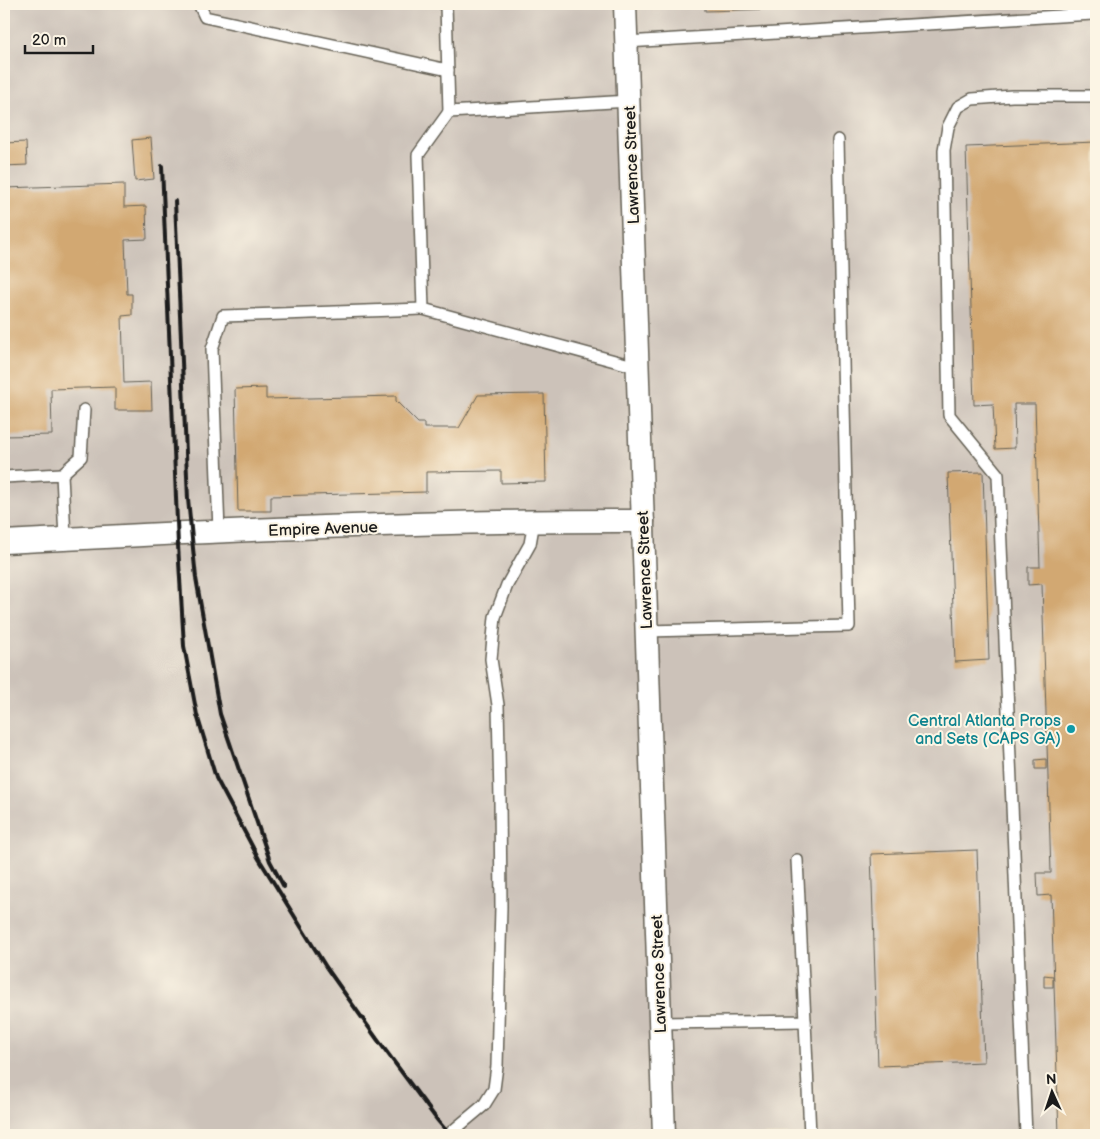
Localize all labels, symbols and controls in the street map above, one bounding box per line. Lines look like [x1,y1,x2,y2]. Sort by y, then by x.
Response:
scale bar [25,22,92,54]
text: 20 m [32,31,66,50]
street label: Lawrence Street [621,105,644,224]
street label: Lawrence Street [634,510,657,629]
street label: Empire Avenue [268,518,379,541]
place label: Central Atlanta Props and Sets (CAPS GA) [908,712,1061,749]
marker: Central Atlanta Props and Sets (CAPS GA) [1065,723,1077,735]
street label: Lawrence Street [648,914,671,1033]
north arrow [1028,1066,1078,1116]
text: N [1046,1071,1057,1088]

